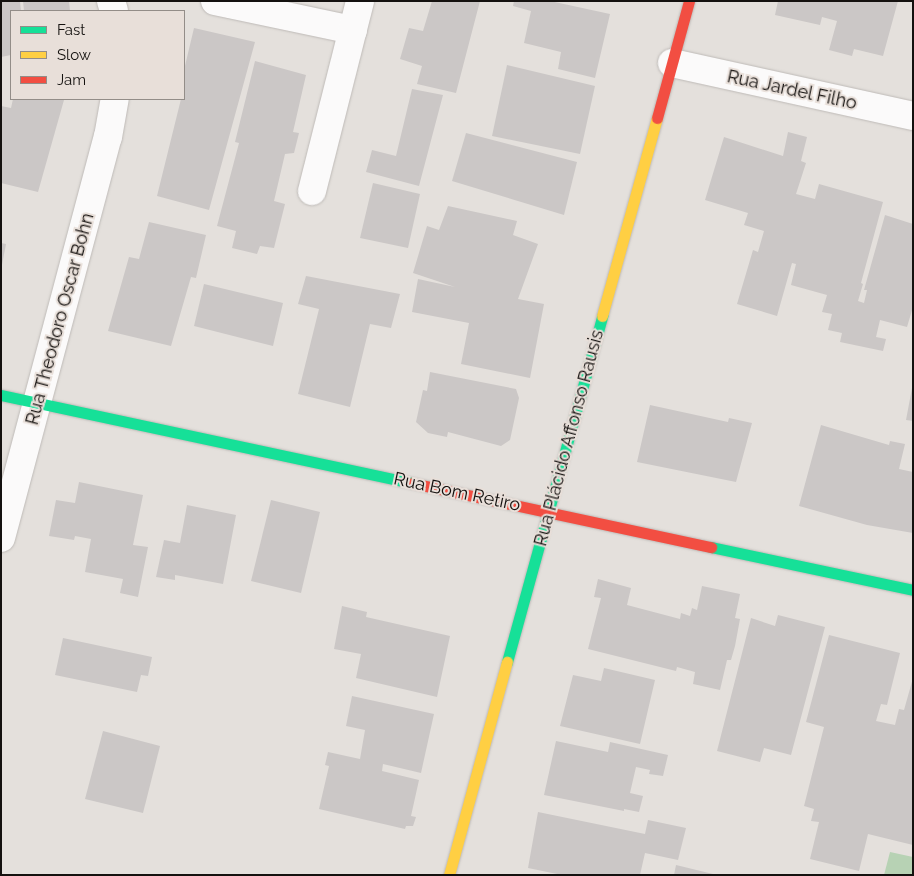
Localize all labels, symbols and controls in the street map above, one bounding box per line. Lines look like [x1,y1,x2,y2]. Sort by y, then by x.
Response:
legend [10,10,185,100]
text: Fast [57,21,85,39]
text: Slow [57,46,91,64]
street label: Rua Jardel Filho [725,66,859,114]
text: Jam [57,71,86,89]
street label: Rua Theodoro Oscar Bohn [21,210,99,428]
street label: Rua Plácido Affonso Rausis [530,327,608,549]
street label: Rua Bom Retiro [392,468,522,516]

